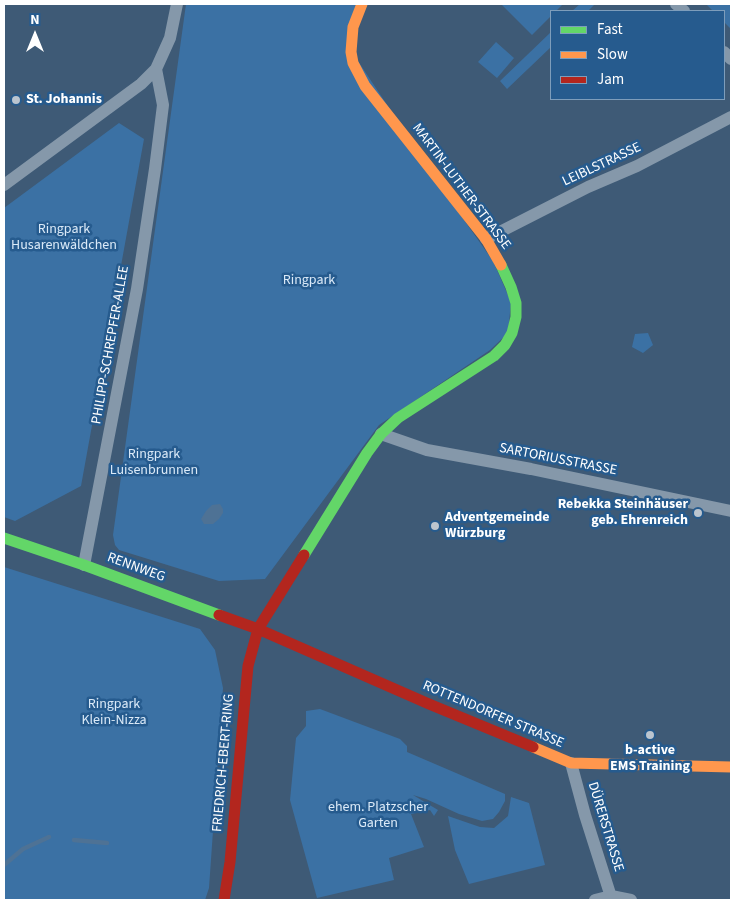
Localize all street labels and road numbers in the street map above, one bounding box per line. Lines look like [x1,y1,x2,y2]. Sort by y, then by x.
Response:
street label: MARTIN-LUTHER-STRASSE [408,121,514,253]
street label: LEIBLSTRASSE [560,139,644,191]
street label: PHILIPP-SCHREPFER-ALLEE [89,264,133,426]
street label: SARTORIUSSTRASSE [498,440,618,480]
street label: RENNWEG [105,550,167,586]
street label: ROTTENDORFER STRASSE [420,678,566,752]
street label: FRIEDRICH-EBERT-RING [210,693,238,833]
street label: DÜRERSTRASSE [583,780,627,874]

